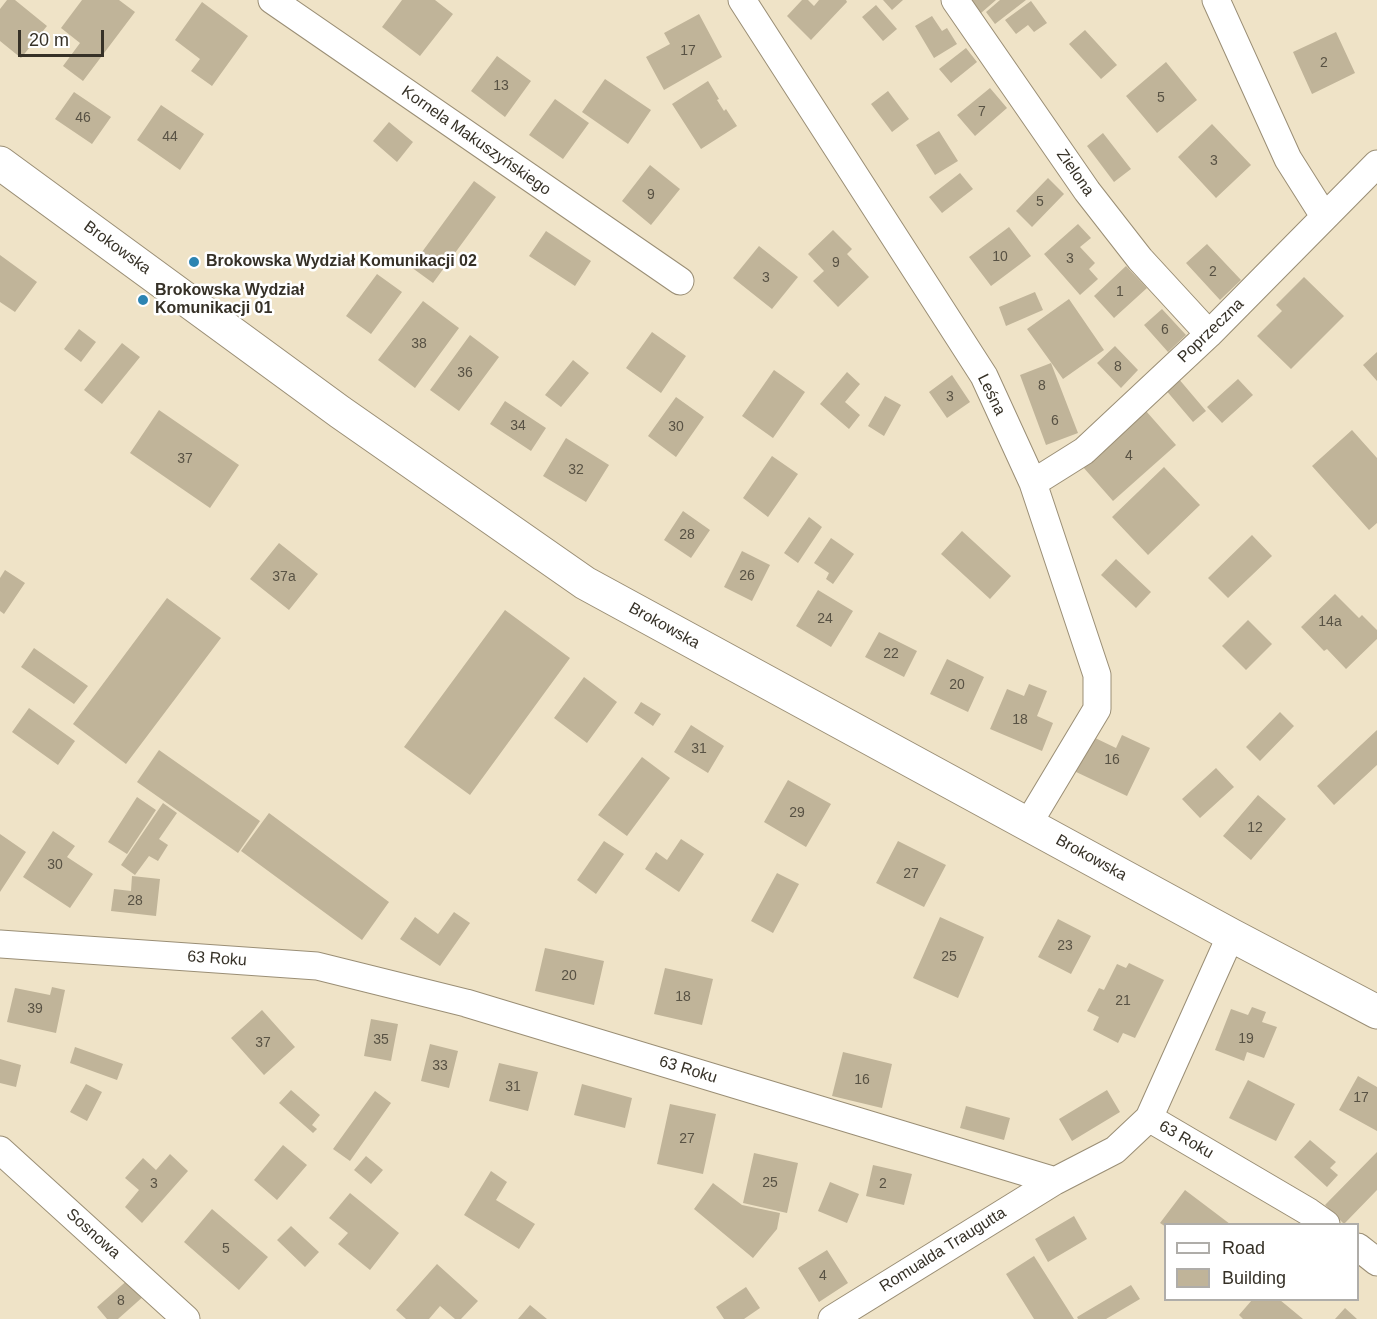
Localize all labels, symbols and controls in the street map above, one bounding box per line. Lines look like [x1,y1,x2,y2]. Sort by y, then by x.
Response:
scale bar [21,18,106,56]
text: 20 m [29,30,69,50]
house number: 17 [680,43,696,59]
house number: 2 [1320,55,1328,71]
house number: 13 [493,78,509,94]
street label: Kornela Makuszyńskiego [398,82,554,200]
house number: 5 [1157,90,1165,106]
house number: 7 [978,104,986,120]
house number: 46 [75,110,91,126]
house number: 44 [162,129,178,145]
street label: Zielona [1052,146,1098,200]
house number: 3 [1210,153,1218,169]
house number: 9 [647,187,655,203]
house number: 5 [1036,194,1044,210]
street label: Brokowska [80,217,154,279]
house number: 10 [992,249,1008,265]
house number: 3 [1066,251,1074,267]
place label: Brokowska Wydział Komunikacji 02 [206,252,477,272]
marker: Brokowska Wydział Komunikacji 02 [187,255,201,269]
house number: 9 [832,255,840,271]
house number: 2 [1209,264,1217,280]
house number: 3 [762,270,770,286]
place label: Brokowska Wydział Komunikacji 01 [155,281,304,319]
house number: 1 [1116,284,1124,300]
marker: Brokowska Wydział Komunikacji 01 [136,293,150,307]
street label: Poprzeczna [1174,295,1248,367]
house number: 6 [1161,322,1169,338]
house number: 38 [411,336,427,352]
house number: 8 [1114,359,1122,375]
house number: 36 [457,365,473,381]
street label: Leśna [973,371,1009,419]
house number: 8 [1038,378,1046,394]
house number: 3 [946,389,954,405]
house number: 6 [1051,413,1059,429]
house number: 34 [510,418,526,434]
house number: 30 [668,419,684,435]
house number: 4 [1125,448,1133,464]
house number: 37 [177,451,193,467]
house number: 32 [568,462,584,478]
house number: 28 [679,527,695,543]
house number: 26 [739,568,755,584]
house number: 37a [272,569,296,585]
street label: Brokowska [625,599,703,653]
house number: 24 [817,611,833,627]
house number: 14a [1318,614,1342,630]
house number: 22 [883,646,899,662]
house number: 20 [949,677,965,693]
house number: 18 [1012,712,1028,728]
house number: 31 [691,741,707,757]
house number: 16 [1104,752,1120,768]
house number: 29 [789,805,805,821]
house number: 12 [1247,820,1263,836]
street label: Brokowska [1052,831,1130,885]
house number: 30 [47,857,63,873]
house number: 27 [903,866,919,882]
house number: 28 [127,893,143,909]
house number: 23 [1057,938,1073,954]
street label: 63 Roku [187,947,247,971]
house number: 25 [941,949,957,965]
house number: 20 [561,968,577,984]
house number: 18 [675,989,691,1005]
house number: 21 [1115,993,1131,1009]
house number: 39 [27,1001,43,1017]
house number: 19 [1238,1031,1254,1047]
house number: 35 [373,1032,389,1048]
house number: 37 [255,1035,271,1051]
street label: 63 Roku [657,1052,719,1088]
house number: 33 [432,1058,448,1074]
house number: 16 [854,1072,870,1088]
house number: 31 [505,1079,521,1095]
house number: 17 [1353,1090,1369,1106]
street label: 63 Roku [1155,1117,1217,1163]
house number: 27 [679,1131,695,1147]
house number: 25 [762,1175,778,1191]
house number: 3 [150,1176,158,1192]
house number: 2 [879,1176,887,1192]
street label: Romualda Traugutta [876,1203,1010,1297]
street label: Sosnowa [62,1205,124,1263]
legend [1164,1223,1359,1301]
text: Road [1222,1238,1265,1258]
house number: 5 [222,1241,230,1257]
house number: 4 [819,1268,827,1284]
text: Building [1222,1268,1286,1288]
house number: 8 [117,1293,125,1309]

